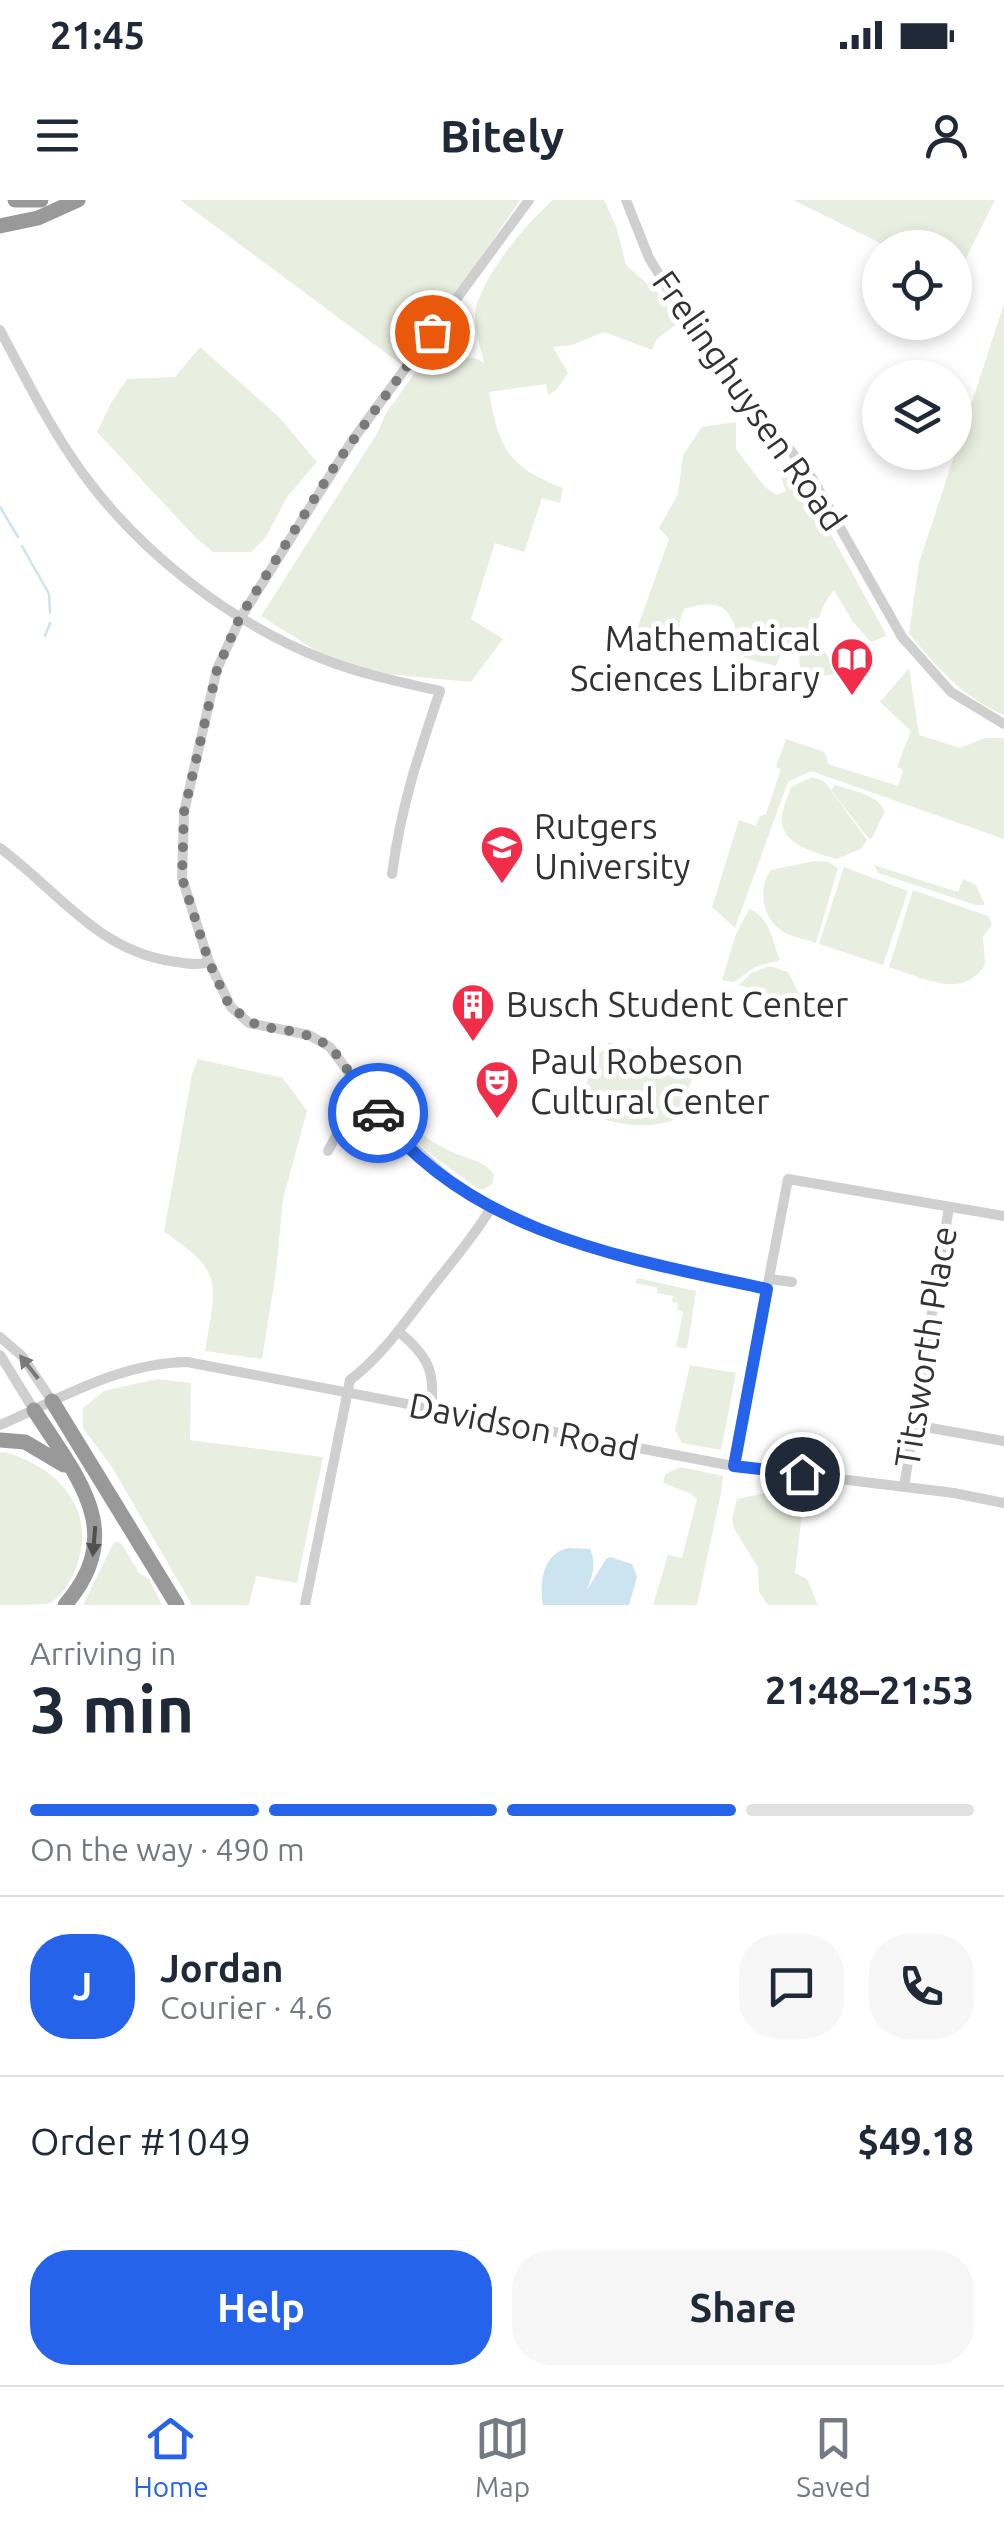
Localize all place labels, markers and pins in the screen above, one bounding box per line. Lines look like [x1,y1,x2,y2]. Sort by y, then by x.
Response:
pin [390,290,475,375]
place label: Mathematical Sciences Library [570,618,820,698]
library icon: Mathematical Sciences Library [829,636,875,697]
place label: Rutgers University [534,806,690,886]
school or university icon: Rutgers University [479,824,525,885]
building icon: Busch Student Center [450,982,496,1043]
place label: Busch Student Center [506,984,848,1024]
place label: Paul Robeson Cultural Center [530,1041,769,1121]
theatre icon: Paul Robeson Cultural Center [474,1059,520,1120]
pin [760,1432,845,1517]

